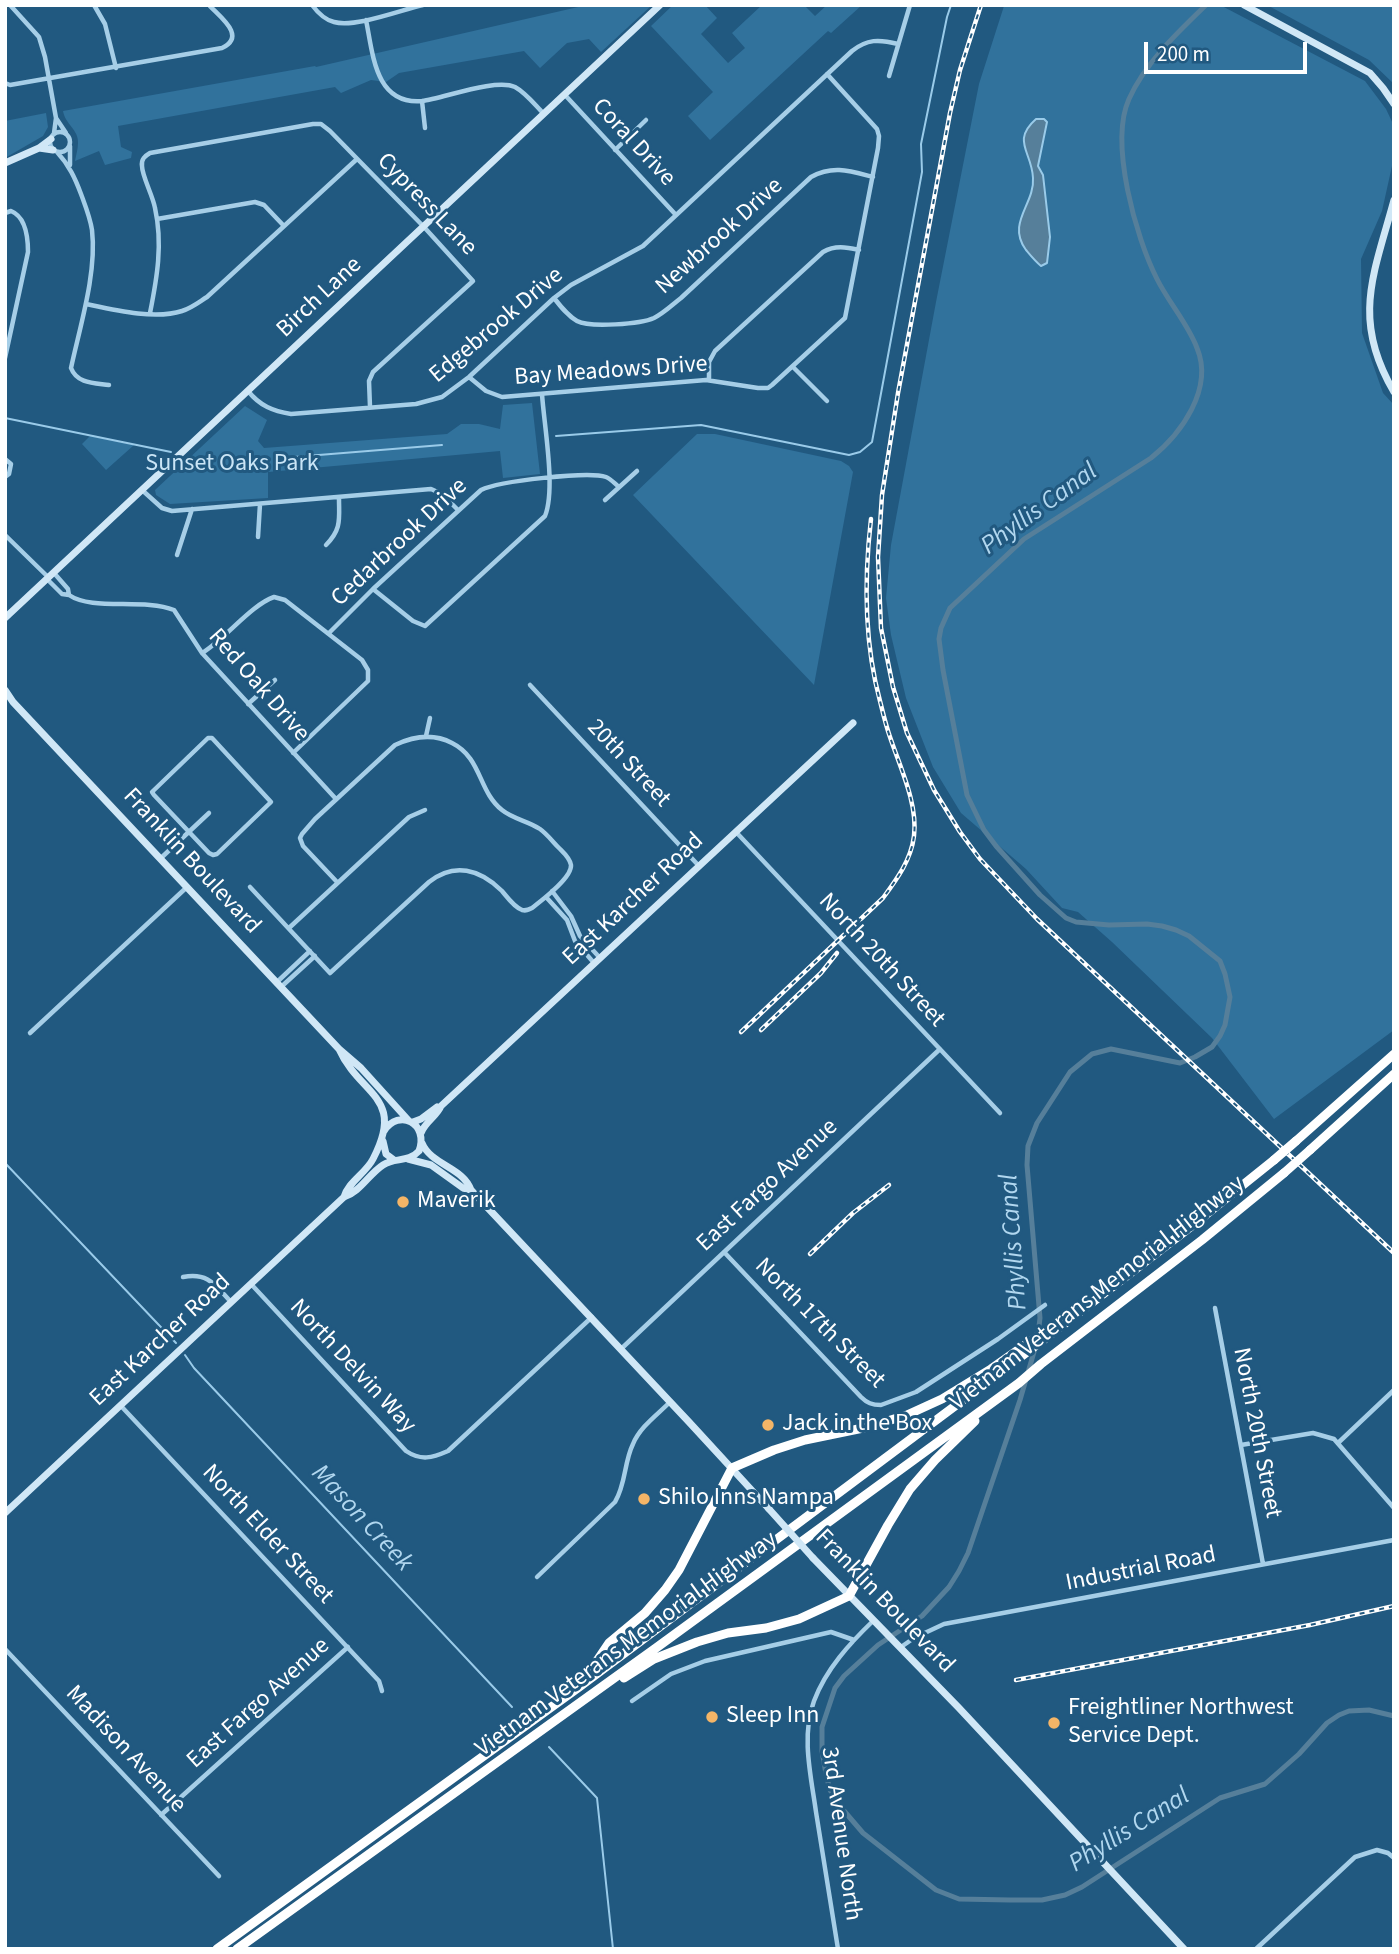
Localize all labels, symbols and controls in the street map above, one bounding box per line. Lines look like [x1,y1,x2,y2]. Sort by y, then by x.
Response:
scale bar [1147,28,1310,72]
text: 200 m [1157,39,1210,69]
street label: Coral Drive [585,93,681,193]
street label: Cypress Lane [370,148,482,262]
street label: Newbrook Drive [651,172,789,302]
street label: Birch Lane [272,251,368,345]
street label: Edgebrook Drive [424,262,570,390]
street label: Bay Meadows Drive [513,351,709,393]
park label: Sunset Oaks Park [145,451,319,479]
water label: Phyllis Canal [976,457,1104,563]
street label: Cedarbrook Drive [326,473,474,613]
street label: Red Oak Drive [201,624,315,748]
street label: 20th Street [580,714,676,814]
street label: Franklin Boulevard [116,783,266,941]
street label: East Karcher Road [558,827,710,973]
street label: North 20th Street [812,888,950,1034]
street label: East Fargo Avenue [692,1113,844,1259]
street label: Vietnam Veterans Memorial Highway [945,1170,1251,1418]
water label: Phyllis Canal [995,1173,1035,1311]
place label: Maverik [417,1188,496,1216]
marker: Maverik [395,1194,411,1210]
street label: North 17th Street [748,1253,890,1395]
street label: East Karcher Road [85,1268,237,1414]
street label: North Delvin Way [283,1294,421,1440]
street label: North 20th Street [1225,1345,1287,1521]
place label: Jack in the Box [782,1411,932,1439]
marker: Jack in the Box [760,1417,776,1433]
street label: North Elder Street [195,1459,339,1611]
water label: Mason Creek [303,1459,419,1579]
place label: Shilo Inns Nampa [658,1485,834,1513]
marker: Shilo Inns Nampa [636,1491,652,1507]
street label: Franklin Boulevard [808,1524,960,1680]
street label: Vietnam Veterans Memorial Highway [471,1526,783,1764]
street label: Industrial Road [1064,1541,1218,1599]
street label: East Fargo Avenue [182,1632,336,1776]
street label: Madison Avenue [59,1680,191,1820]
place label: Freightliner Northwest Service Dept. [1068,1695,1294,1751]
place label: Sleep Inn [726,1703,819,1731]
marker: Sleep Inn [704,1709,720,1725]
marker: Freightliner Northwest Service Dept. [1046,1715,1062,1731]
street label: 3rd Avenue North [814,1745,866,1923]
water label: Phyllis Canal [1064,1782,1196,1880]

